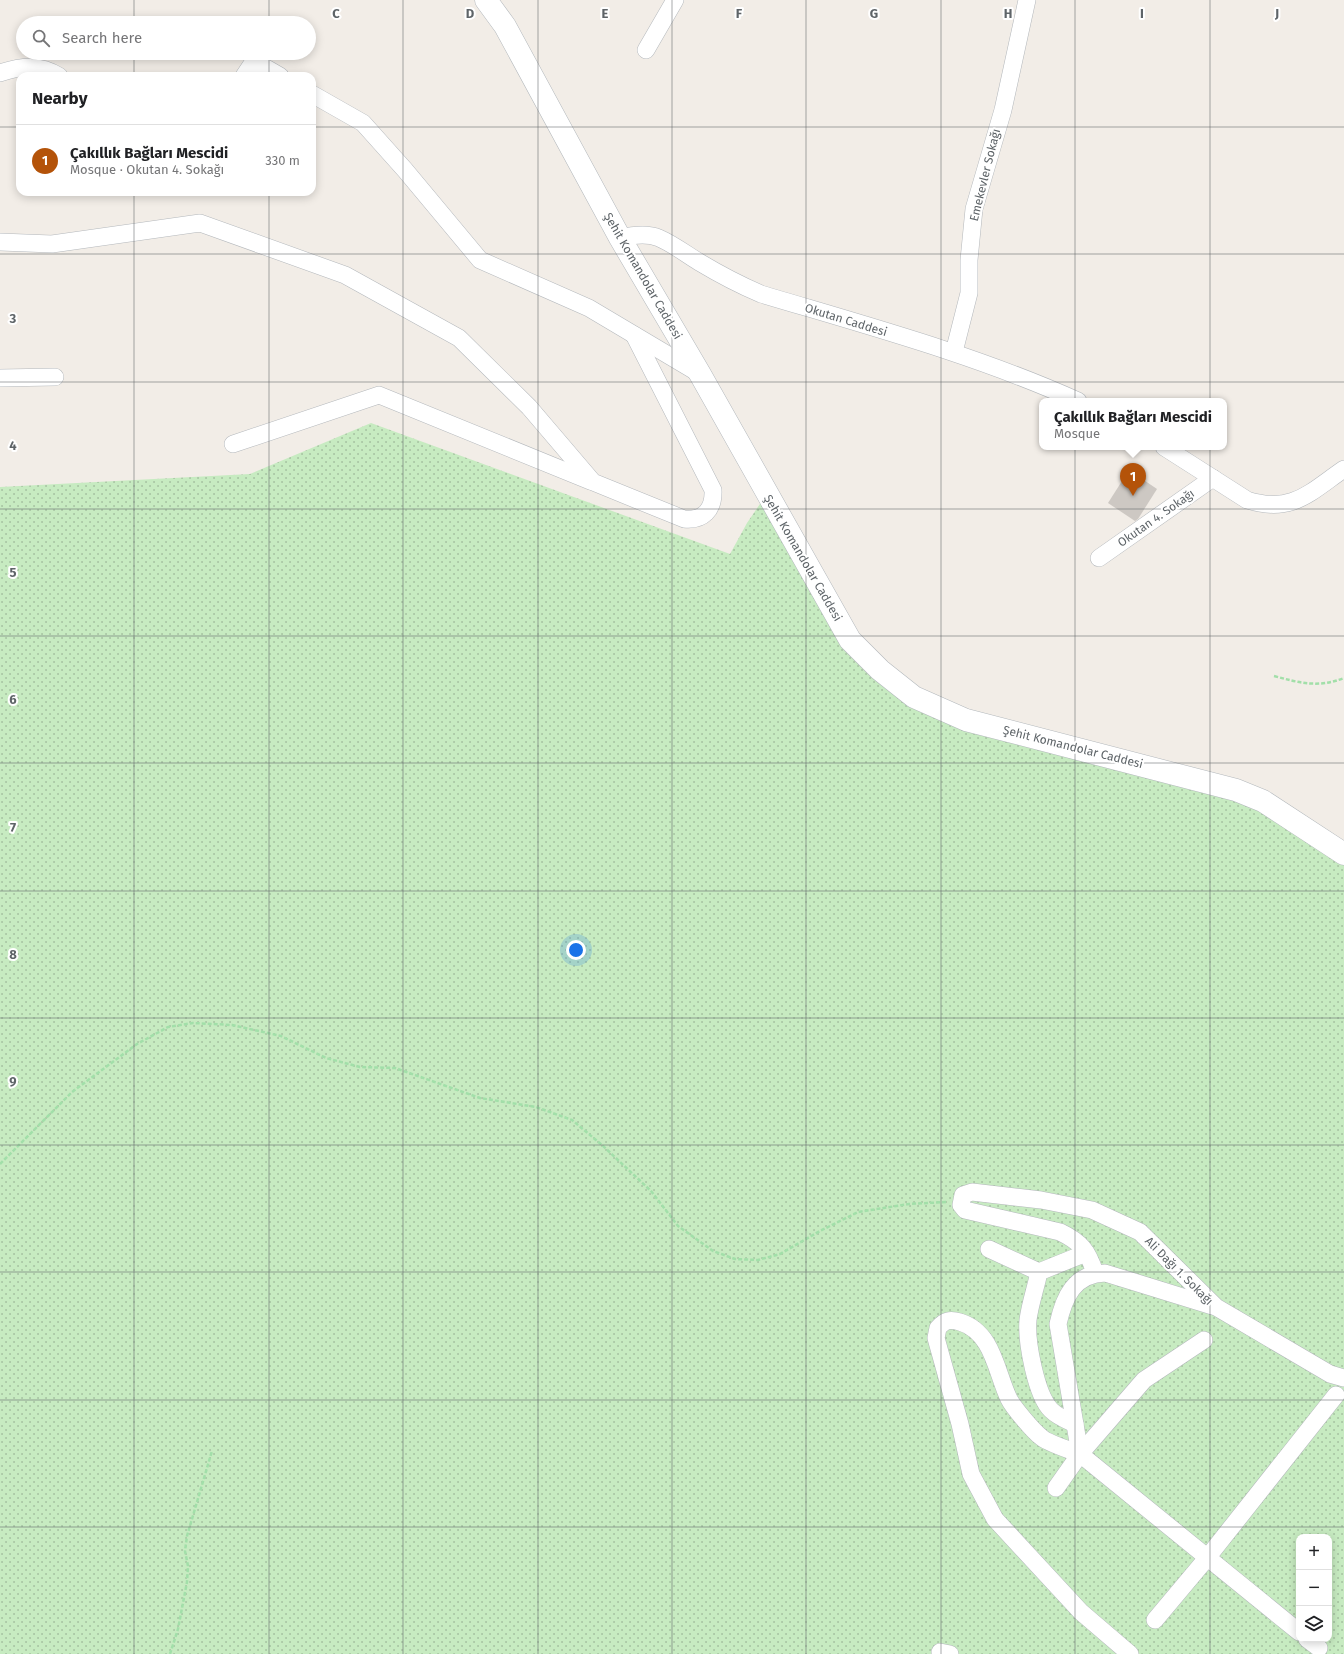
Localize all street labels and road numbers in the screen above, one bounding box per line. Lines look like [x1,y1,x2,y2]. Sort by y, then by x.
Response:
street label: Emekevler Sokağı [967,127,1003,223]
street label: Şehit Komandolar Caddesi [601,210,685,342]
street label: Okutan Caddesi [803,301,889,339]
street label: Okutan 4. Sokağı [1115,486,1197,550]
street label: Şehit Komandolar Caddesi [761,492,845,624]
street label: Şehit Komandolar Caddesi [1002,723,1144,771]
street label: Ali Dağı 1. Sokağı [1142,1234,1216,1308]

